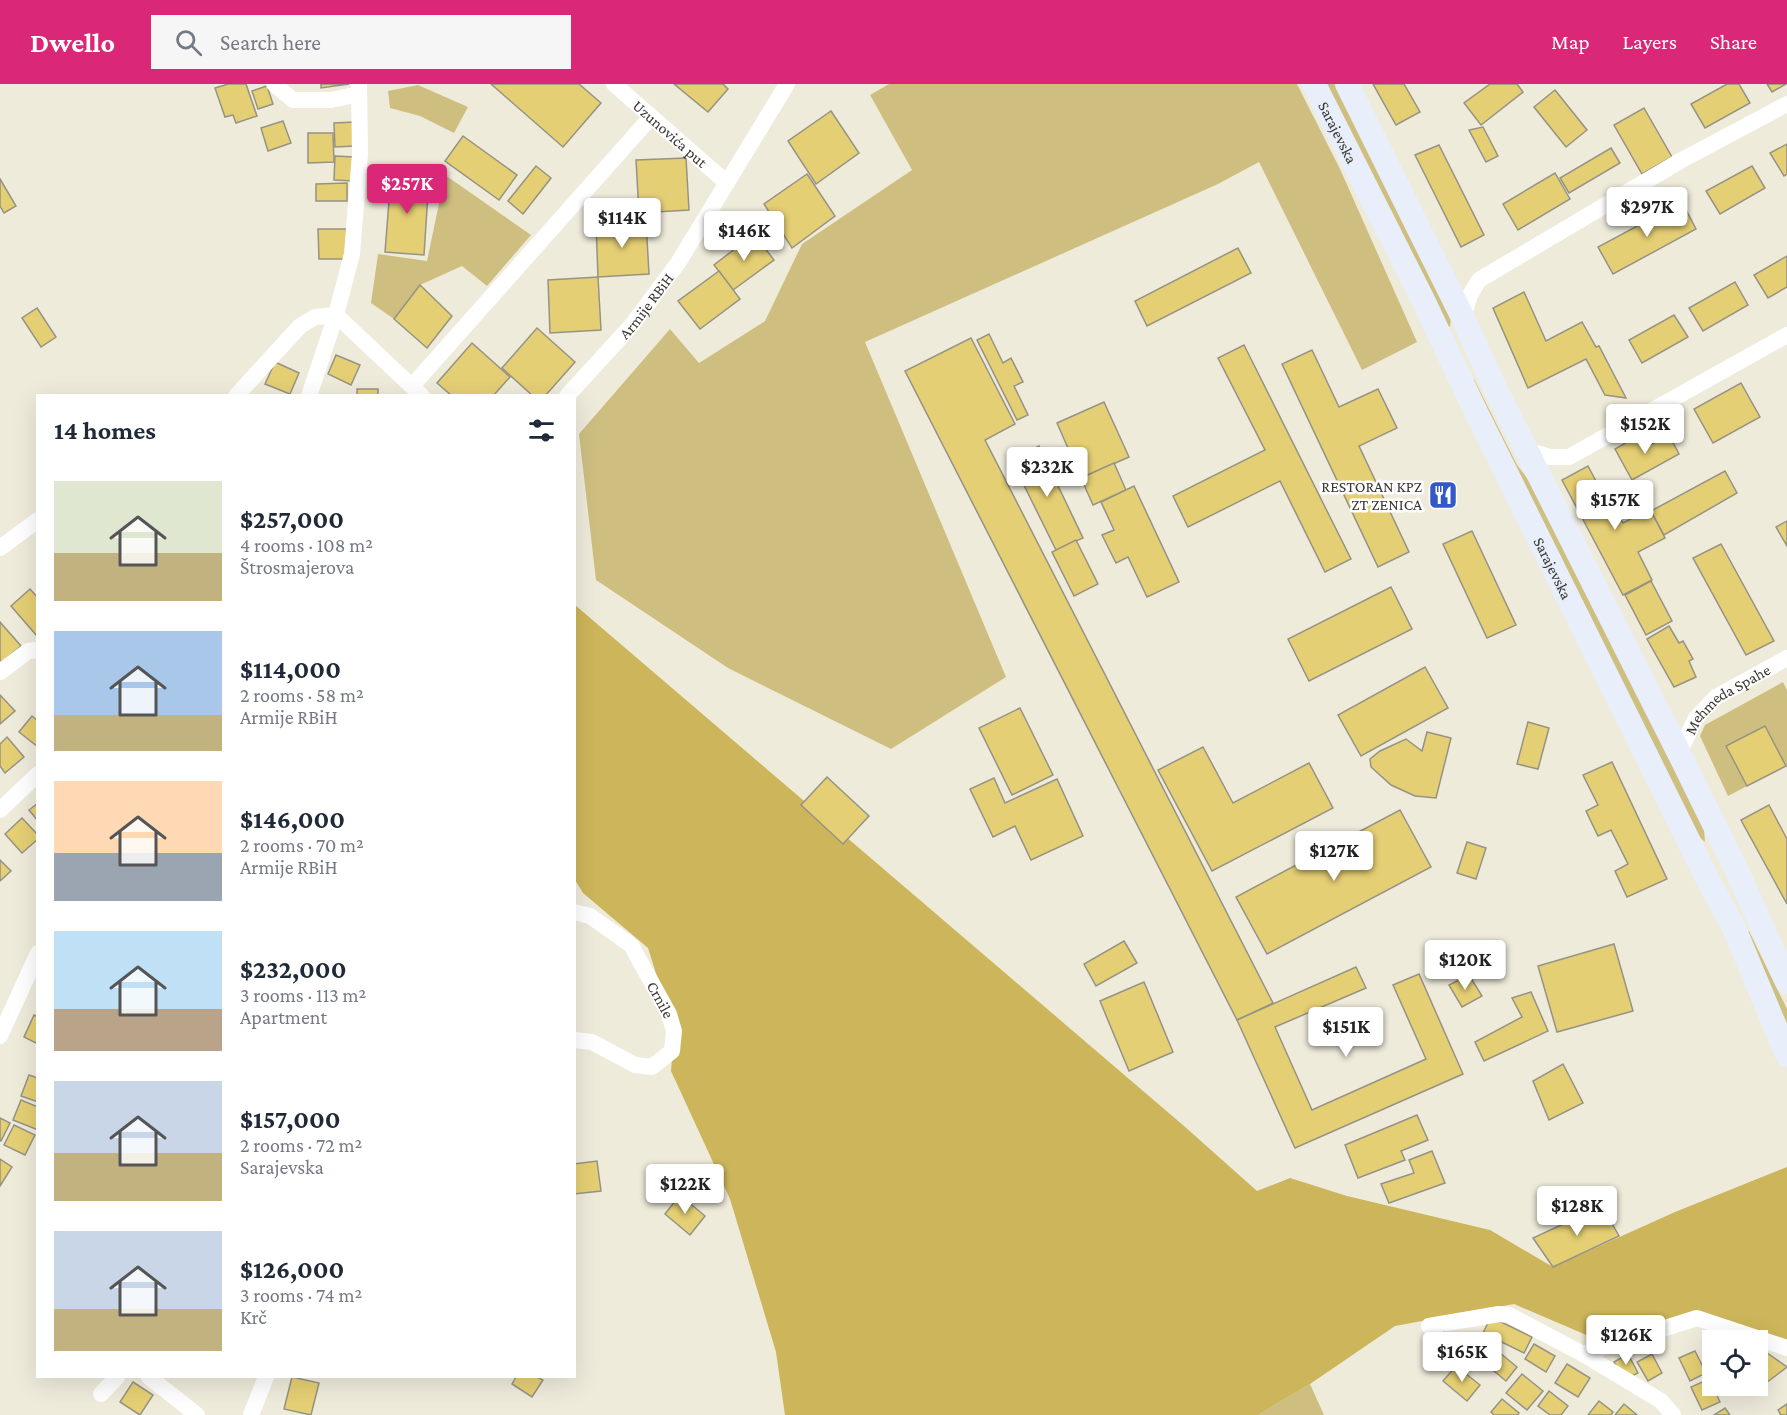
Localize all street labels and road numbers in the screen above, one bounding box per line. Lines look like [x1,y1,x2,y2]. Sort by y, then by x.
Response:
street label: Uzunovića put [630,96,711,171]
street label: Sarajevska [1316,98,1361,167]
street label: Armije RBiH [615,269,676,342]
street label: Sarajevska [1531,534,1576,602]
street label: Mehmeda Spahe [1681,660,1773,737]
street label: Crnile [644,978,678,1021]

